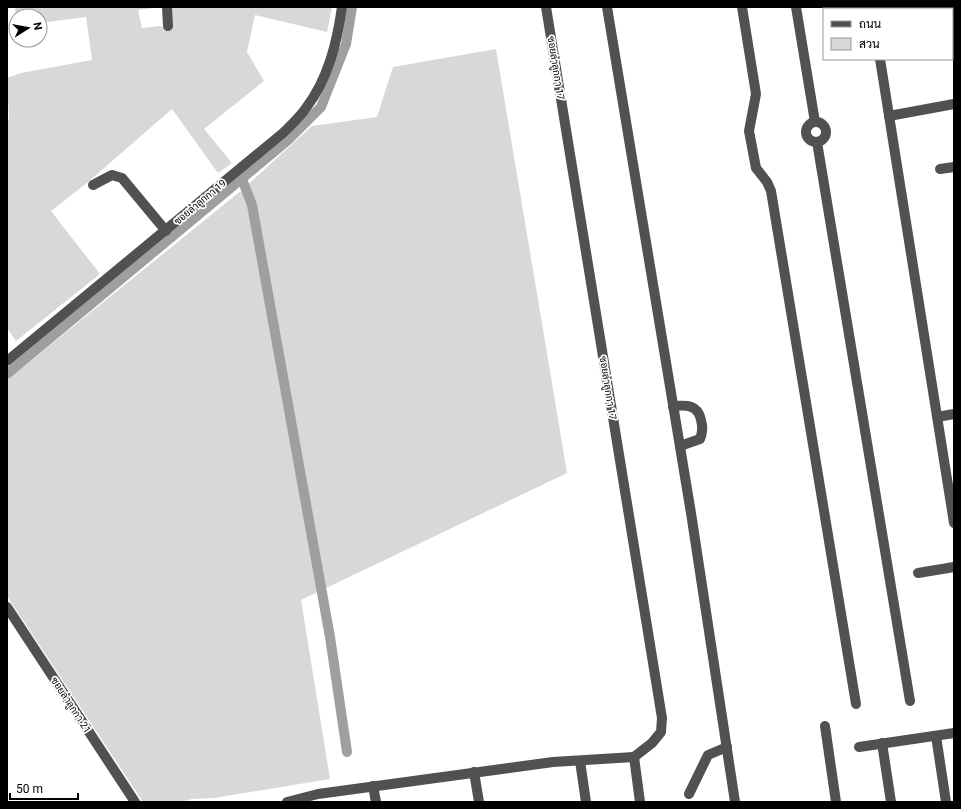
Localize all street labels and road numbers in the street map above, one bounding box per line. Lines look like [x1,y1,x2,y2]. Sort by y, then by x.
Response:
street label: ซอยลำลูกกา 17 [544,35,568,101]
street label: ซอยลำลูกกา 19 [171,176,229,228]
street label: ซอยลำลูกกา 17 [596,355,620,421]
street label: ซอยลำลูกกา 21 [47,674,94,736]

